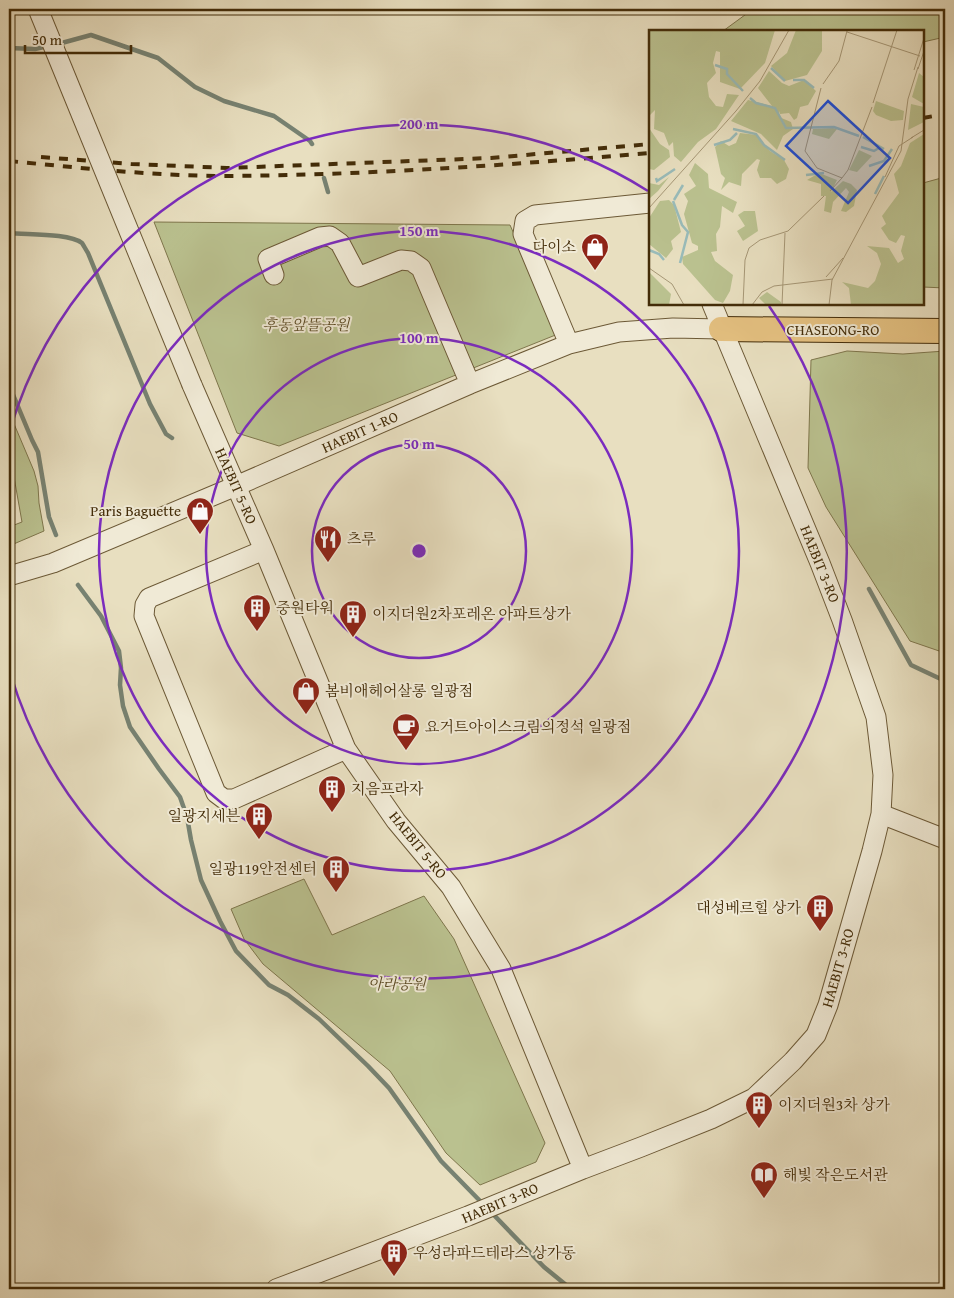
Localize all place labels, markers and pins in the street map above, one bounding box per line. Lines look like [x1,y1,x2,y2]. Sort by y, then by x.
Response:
shop icon: 다이소 [580,232,610,271]
place label: 다이소 [533,236,576,257]
shop icon: Paris Baguette [185,496,215,535]
place label: Paris Baguette [90,500,181,521]
restaurant icon: 츠루 [313,524,343,563]
place label: 츠루 [347,528,376,549]
centre of rings [410,542,428,560]
building icon: 중원타워 [242,593,272,632]
place label: 중원타워 [276,597,334,618]
building icon: 이지더원2차포레온 아파트상가 [338,599,368,638]
place label: 이지더원2차포레온 아파트상가 [372,603,571,624]
shop icon: 봄비애헤어살롱 일광점 [291,676,321,715]
place label: 봄비애헤어살롱 일광점 [325,680,473,701]
cafe icon: 요거트아이스크림의정석 일광점 [391,712,421,751]
place label: 요거트아이스크림의정석 일광점 [425,716,631,737]
building icon: 지음프라자 [317,774,347,813]
place label: 지음프라자 [351,778,424,799]
building icon: 일광지세븐 [244,801,274,840]
place label: 일광지세븐 [168,805,241,826]
building icon: 일광119안전센터 [321,854,351,893]
place label: 일광119안전센터 [208,858,317,879]
building icon: 대성베르힐 상가 [805,893,835,932]
place label: 대성베르힐 상가 [696,897,802,918]
building icon: 이지더원3차 상가 [744,1090,774,1129]
place label: 이지더원3차 상가 [778,1094,890,1115]
library icon: 해빛 작은도서관 [749,1160,779,1199]
place label: 해빛 작은도서관 [783,1164,888,1185]
building icon: 우성라파드테라스 상가동 [379,1238,409,1277]
place label: 우성라파드테라스 상가동 [413,1242,576,1263]

